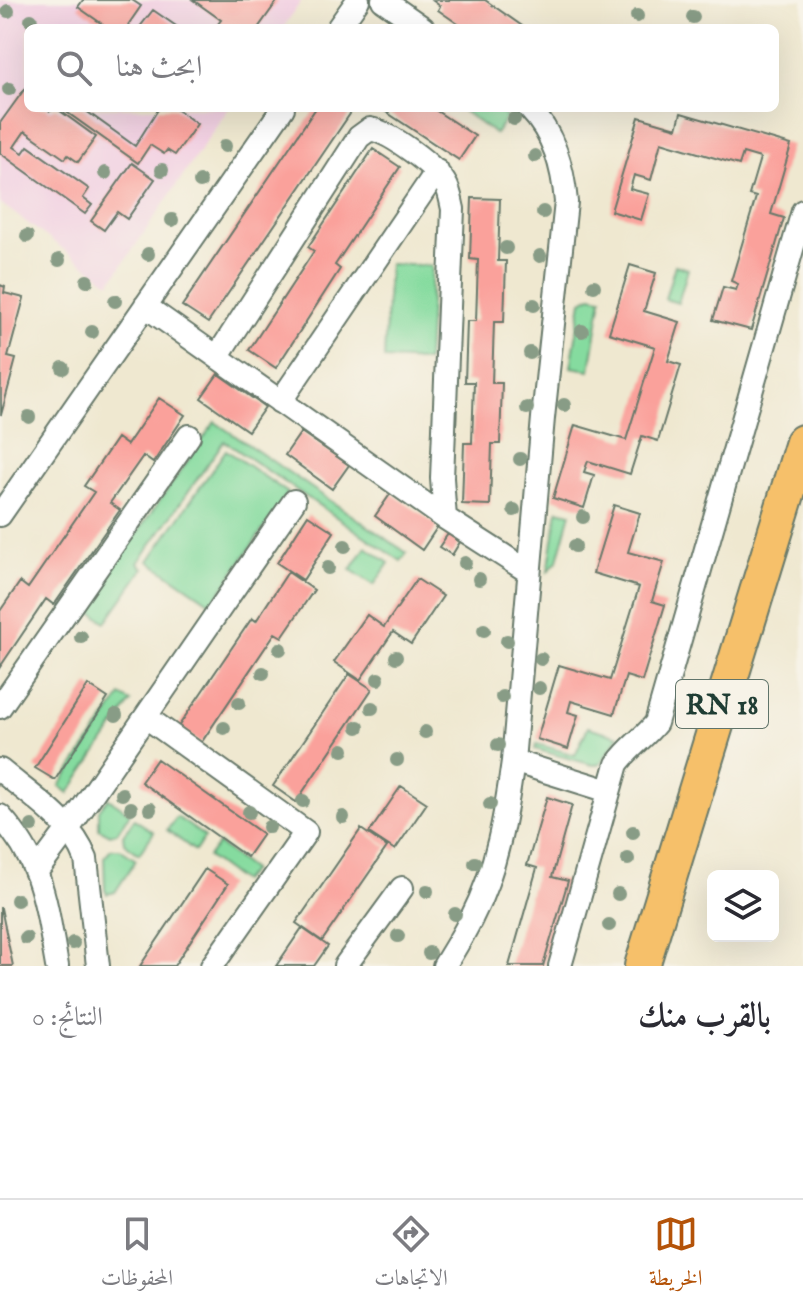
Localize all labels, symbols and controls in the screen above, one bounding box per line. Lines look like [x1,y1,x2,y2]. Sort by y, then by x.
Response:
search box [24,24,779,112]
icon: search [52,46,96,90]
text: ابحث هنا [116,49,203,87]
road number: RN 18 [676,680,768,728]
map controls [707,870,779,942]
button: layers [707,870,779,942]
text: بالقرب منك [638,995,771,1038]
text: النتائج: 0 [32,1001,103,1034]
tab: المحفوظات [101,1212,173,1299]
tab: الاتجاهات [374,1212,448,1299]
tab: الخريطة [649,1212,702,1299]

